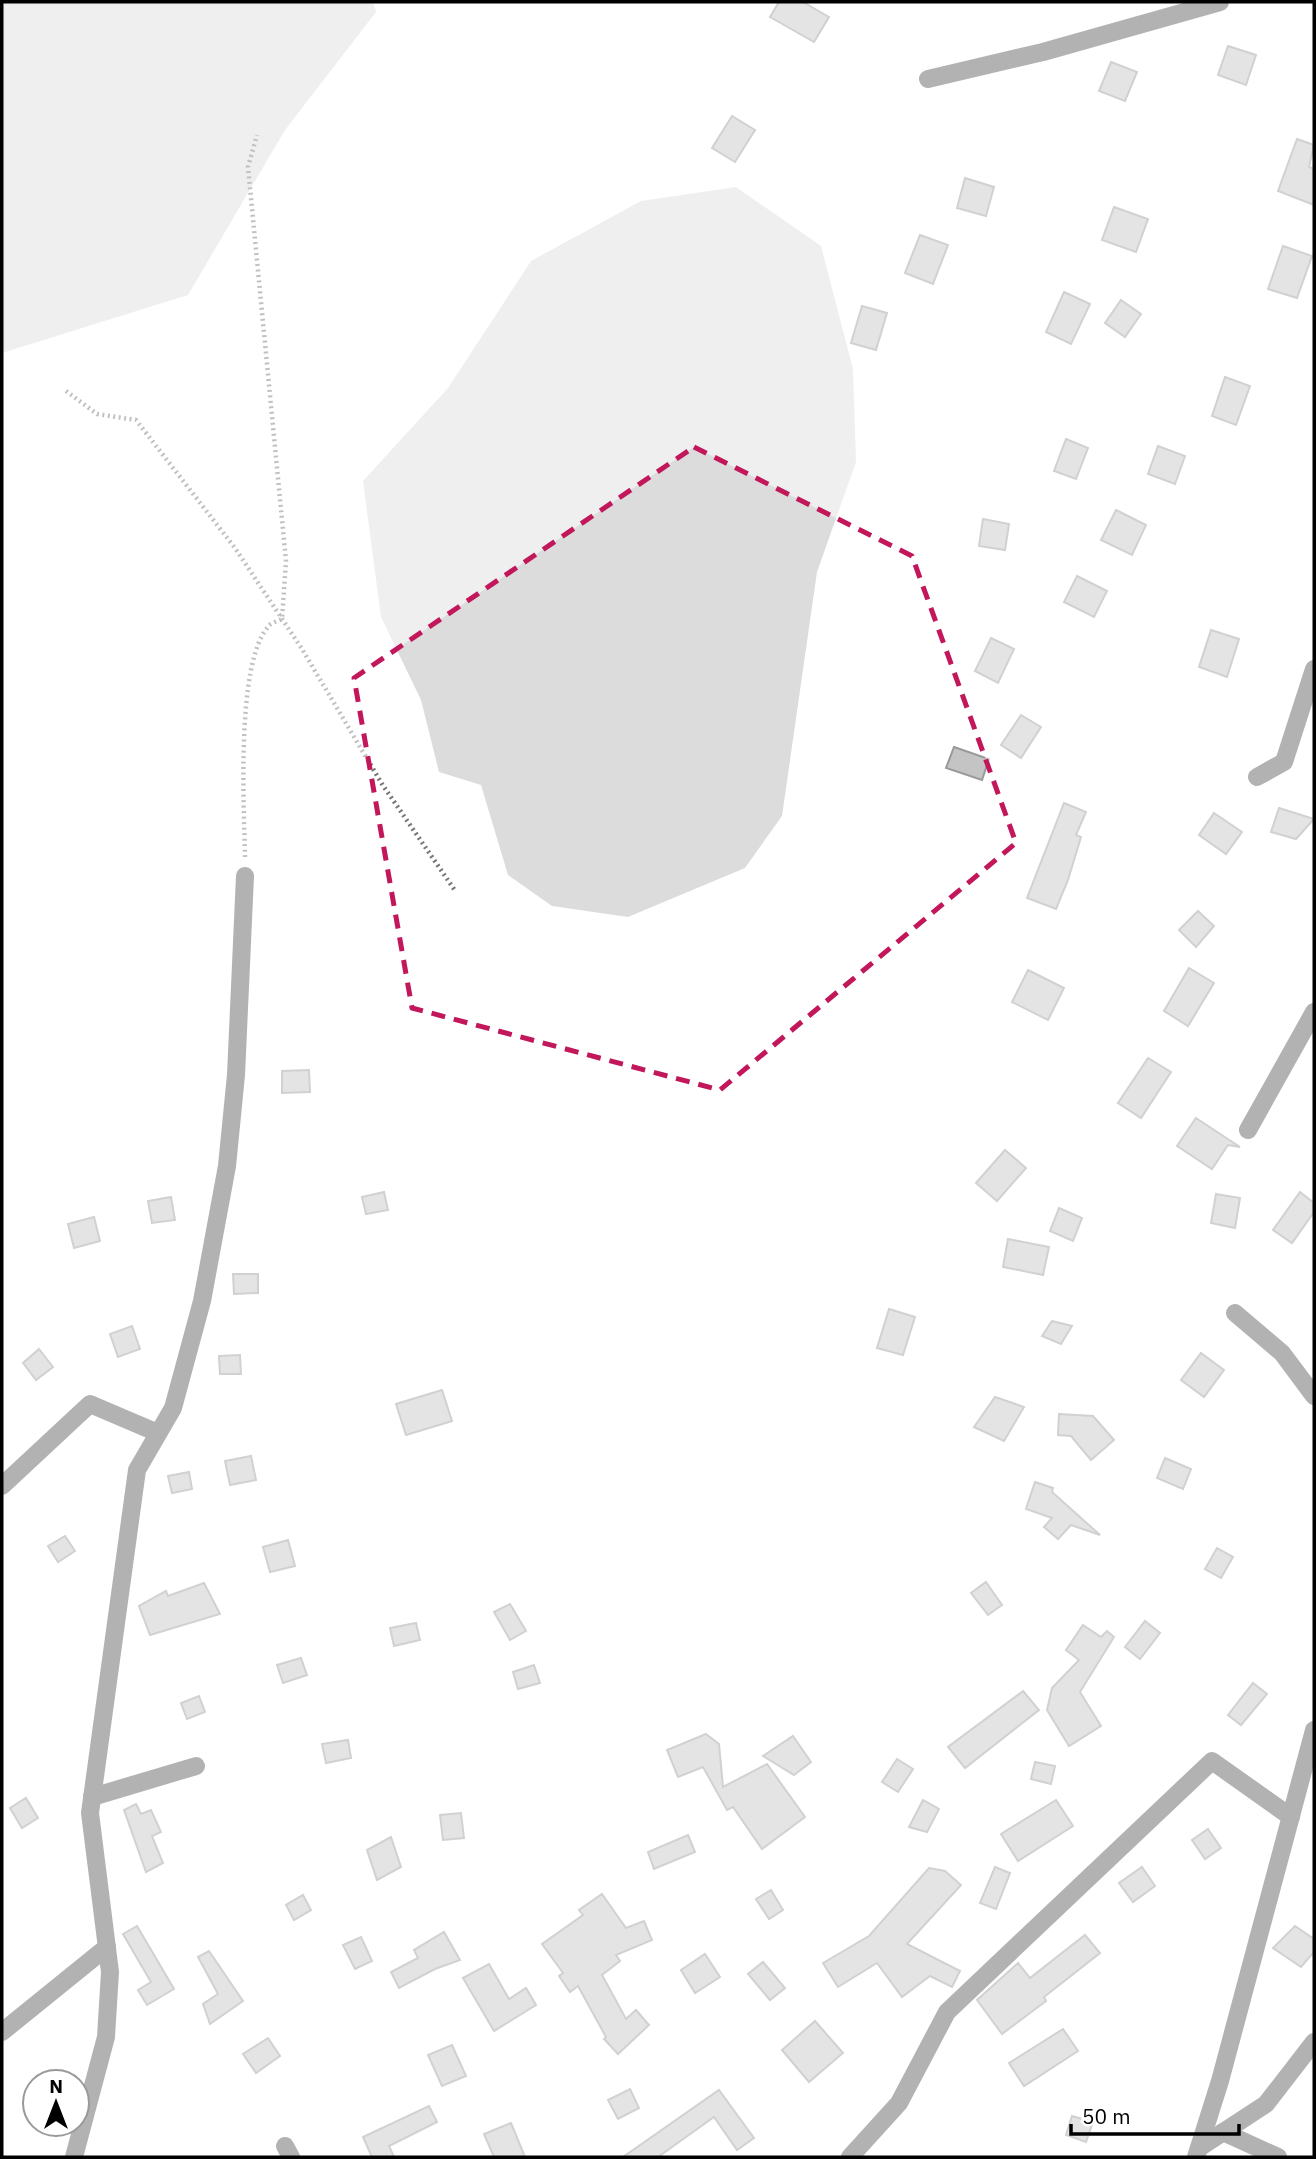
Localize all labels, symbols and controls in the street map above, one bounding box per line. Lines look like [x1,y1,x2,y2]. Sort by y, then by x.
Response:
north arrow [21,2068,91,2138]
text: N [49,2074,63,2098]
scale bar [1071,2092,1239,2136]
text: 50 m [1082,2102,1131,2130]

